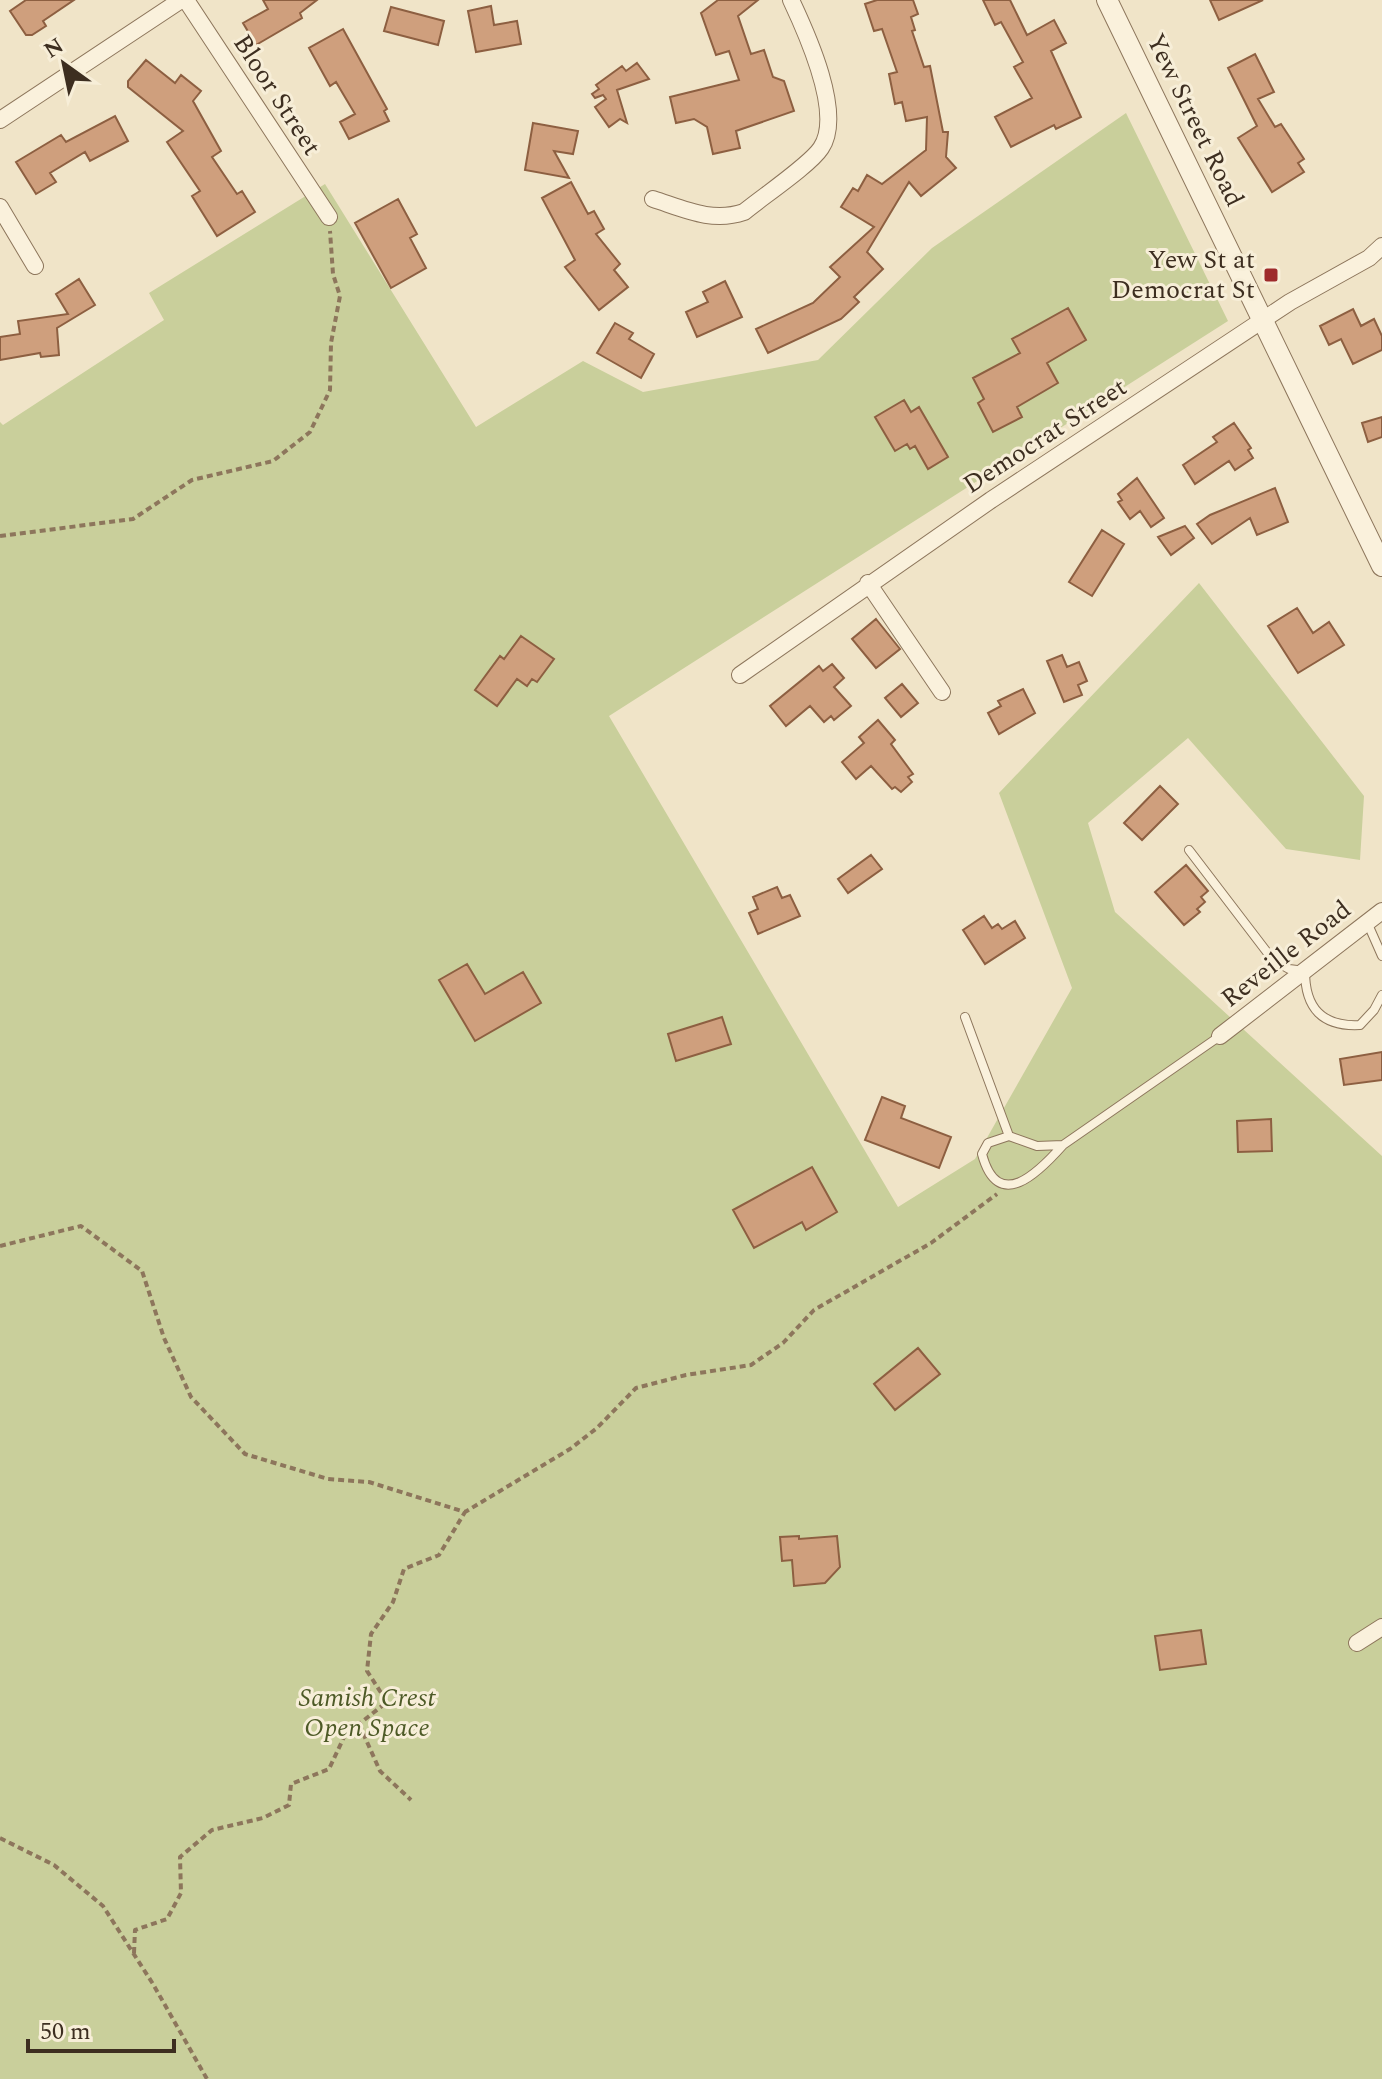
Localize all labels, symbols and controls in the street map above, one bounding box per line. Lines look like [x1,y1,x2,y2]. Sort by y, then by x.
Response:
north arrow [24,24,104,104]
street label: Bloor Street [223,26,331,164]
street label: Yew Street Road [1136,26,1254,214]
text: N [37,30,70,67]
place label: Yew St at Democrat St [1111,240,1255,310]
marker: Yew St at Democrat St [1262,266,1280,284]
street label: Democrat Street [955,368,1135,504]
street label: Reveille Road [1212,890,1360,1018]
park label: Samish Crest Open Space [299,1678,436,1748]
scale bar [28,2003,174,2053]
text: 50 m [40,2014,91,2050]

